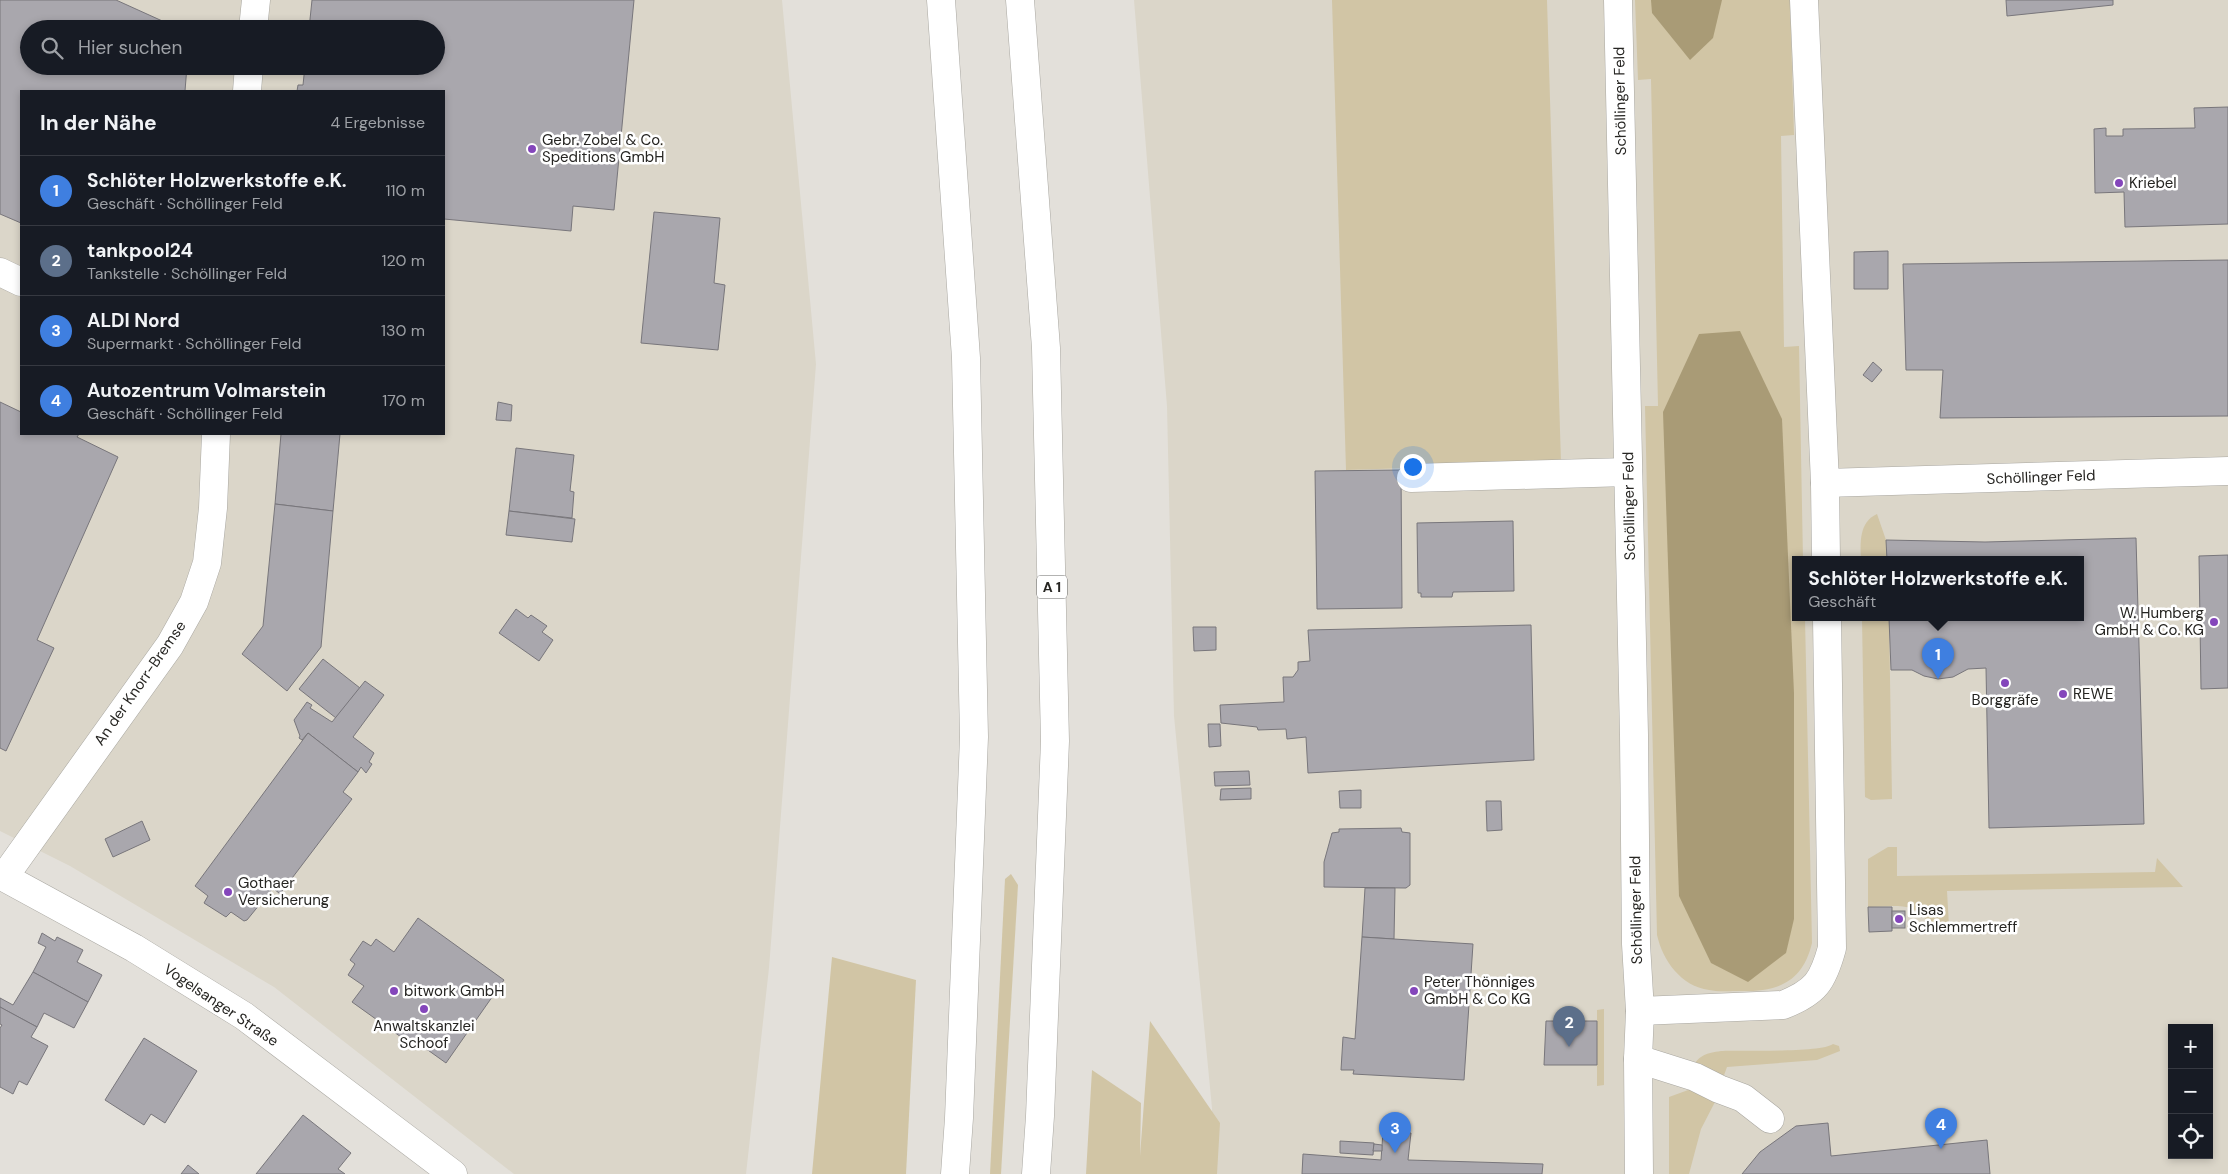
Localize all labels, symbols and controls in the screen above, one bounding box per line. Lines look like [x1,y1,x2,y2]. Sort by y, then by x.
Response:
search box [20,20,445,75]
icon: search [38,34,66,62]
text: Hier suchen [78,35,182,60]
street label: Schöllinger Feld [1609,46,1631,156]
text: In der Nähe [40,109,157,137]
text: 4 Ergebnisse [330,112,425,133]
place label: Gebr. Zobel & Co. Speditions GmbH [542,130,664,167]
marker: Gebr. Zobel & Co. Speditions GmbH [526,143,538,155]
text: Schlöter Holzwerkstoffe e.K. [87,168,347,193]
place label: Kriebel [2129,173,2177,193]
marker: Kriebel [2113,177,2125,189]
text: 1 [53,180,59,201]
text: 110 m [386,180,425,201]
text: Geschäft · Schöllinger Feld [87,193,283,214]
text: tankpool24 [87,238,193,263]
text: 2 [51,250,61,271]
text: 120 m [381,250,425,271]
text: Tankstelle · Schöllinger Feld [87,263,287,284]
text: ALDI Nord [87,308,180,333]
text: 3 [51,320,61,341]
text: 130 m [381,320,425,341]
text: Supermarkt · Schöllinger Feld [87,333,301,354]
text: Autozentrum Volmarstein [87,378,326,403]
text: 4 [51,390,61,411]
text: 170 m [382,390,425,411]
text: Geschäft · Schöllinger Feld [87,403,283,424]
street label: Schöllinger Feld [1618,451,1640,561]
your location [1400,454,1426,480]
street label: Schöllinger Feld [1986,465,2096,489]
popup [1792,556,2084,621]
text: Schlöter Holzwerkstoffe e.K. [1808,566,2068,591]
road number: A 1 [1037,576,1067,598]
text: Geschäft [1808,591,1876,612]
place label: W. Humberg GmbH & Co. KG [2095,603,2204,640]
marker: W. Humberg GmbH & Co. KG [2208,616,2220,628]
street label: An der Knorr-Bremse [89,617,191,749]
pin: 1 [1922,638,1954,679]
marker: Borggräfe [1999,677,2011,689]
place label: REWE [2073,684,2113,704]
marker: REWE [2057,688,2069,700]
place label: Borggräfe [1971,690,2039,710]
street label: Schöllinger Feld [1625,855,1647,965]
place label: Gothaer Versicherung [238,873,329,910]
marker: Gothaer Versicherung [222,886,234,898]
place label: Lisas Schlemmertreff [1909,900,2017,937]
marker: Lisas Schlemmertreff [1893,913,1905,925]
street label: Vogelsanger Straße [160,959,282,1051]
place label: Peter Thönniges GmbH & Co KG [1424,972,1535,1009]
place label: bitwork GmbH [404,981,504,1001]
marker: bitwork GmbH [388,985,400,997]
marker: Peter Thönniges GmbH & Co KG [1408,985,1420,997]
marker: Anwaltskanzlei Schoof [418,1003,430,1015]
pin: 2 [1553,1006,1585,1047]
place label: Anwaltskanzlei Schoof [373,1016,475,1053]
map controls [2168,1024,2213,1159]
button: + [2168,1024,2213,1069]
button: − [2168,1069,2213,1114]
pin: 4 [1925,1108,1957,1149]
pin: 3 [1379,1112,1411,1153]
button: locate [2168,1114,2213,1159]

